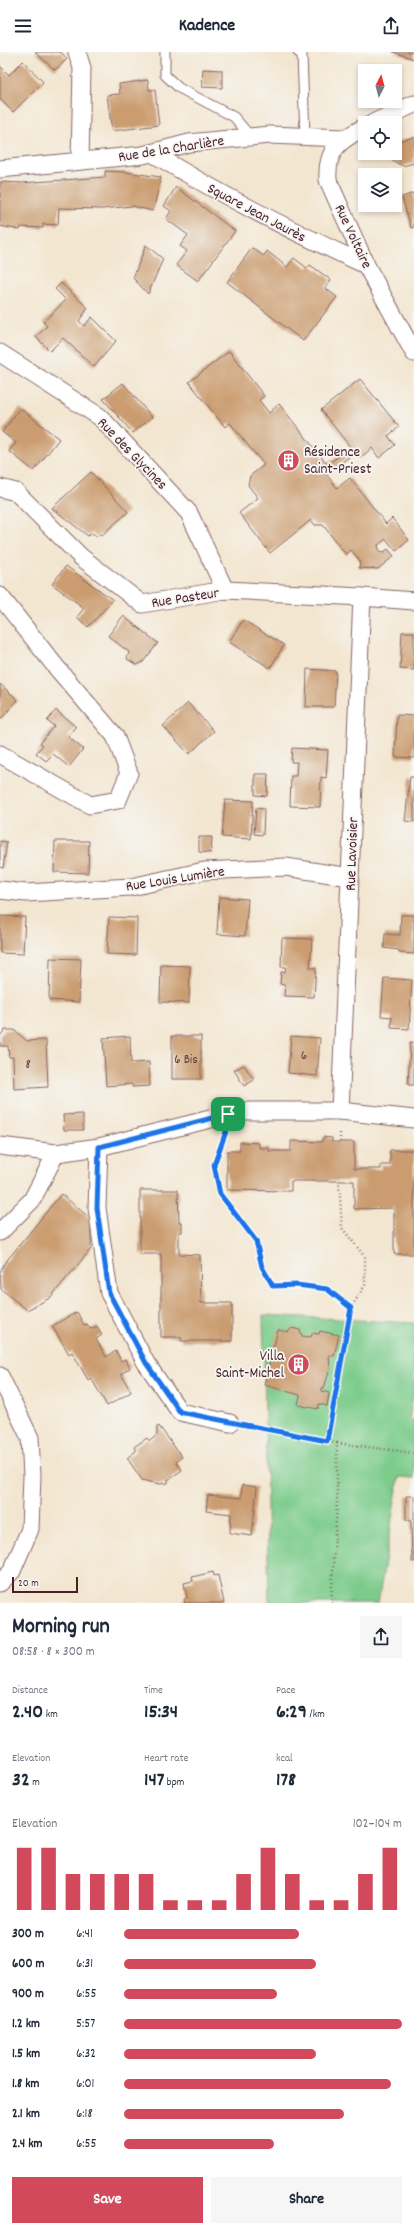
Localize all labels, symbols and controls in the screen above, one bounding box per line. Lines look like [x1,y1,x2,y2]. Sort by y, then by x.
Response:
text: Kadence [179,14,235,39]
icon: menu [12,15,34,37]
icon: share [380,15,402,37]
north arrow [358,64,402,108]
map controls [358,64,402,212]
button: locate [358,116,402,160]
street label: Rue de la Charlière [117,131,226,169]
button: layers [358,168,402,212]
street label: Square Jean Jaurès [203,178,309,249]
street label: Rue Voltaire [328,201,377,273]
street label: Rue des Glycines [91,413,172,495]
place label: Résidence Saint-Priest [304,442,372,481]
building icon: Résidence Saint-Priest [276,447,302,473]
street label: Rue Pasteur [150,583,221,615]
street label: Rue Lavoisier [341,816,365,891]
street label: Rue Louis Lumière [124,861,227,899]
house number: 6 [301,1047,307,1066]
house number: 6 Bis [174,1051,198,1070]
house number: 8 [25,1056,31,1075]
pin [211,1097,245,1131]
icon: arrive [217,1103,239,1125]
place label: Villa Saint-Michel [215,1346,285,1385]
building icon: Villa Saint-Michel [286,1351,312,1377]
scale bar [12,1575,78,1594]
text: 20 m [18,1576,39,1592]
text: Morning run [12,1612,110,1643]
button: share [360,1616,402,1658]
text: 08:58 · 8 × 300 m [12,1643,95,1662]
text: Distance [12,1683,48,1699]
text: Time [144,1683,163,1699]
text: Pace [276,1683,295,1699]
text: 2.40 [12,1699,43,1727]
text: 15:34 [144,1699,178,1727]
text: 6:29 [276,1699,307,1727]
text: km [43,1707,58,1723]
text: /km [307,1707,325,1723]
text: Elevation [12,1751,50,1767]
text: Heart rate [144,1751,188,1767]
text: kcal [276,1751,293,1767]
text: 32 [12,1767,30,1795]
text: 147 [144,1767,164,1795]
text: 178 [276,1767,296,1795]
text: m [30,1775,40,1791]
text: bpm [164,1775,184,1791]
text: Elevation [12,1815,57,1834]
text: 102–104 m [353,1815,402,1834]
text: 300 m [12,1925,44,1944]
text: 6:41 [76,1925,93,1944]
text: 600 m [12,1955,44,1974]
text: 6:31 [76,1955,93,1974]
text: 900 m [12,1985,44,2004]
text: 6:55 [76,1985,97,2004]
text: 1.2 km [12,2015,40,2034]
text: 5:57 [76,2015,95,2034]
text: 1.5 km [12,2045,40,2064]
text: 6:32 [76,2045,96,2064]
text: 1.8 km [12,2075,39,2094]
text: 6:01 [76,2075,94,2094]
text: 2.1 km [12,2105,40,2124]
text: 6:18 [76,2105,93,2124]
text: 2.4 km [12,2135,42,2154]
text: 6:55 [76,2135,97,2154]
button: Save [12,2177,203,2223]
button: Share [211,2177,402,2223]

